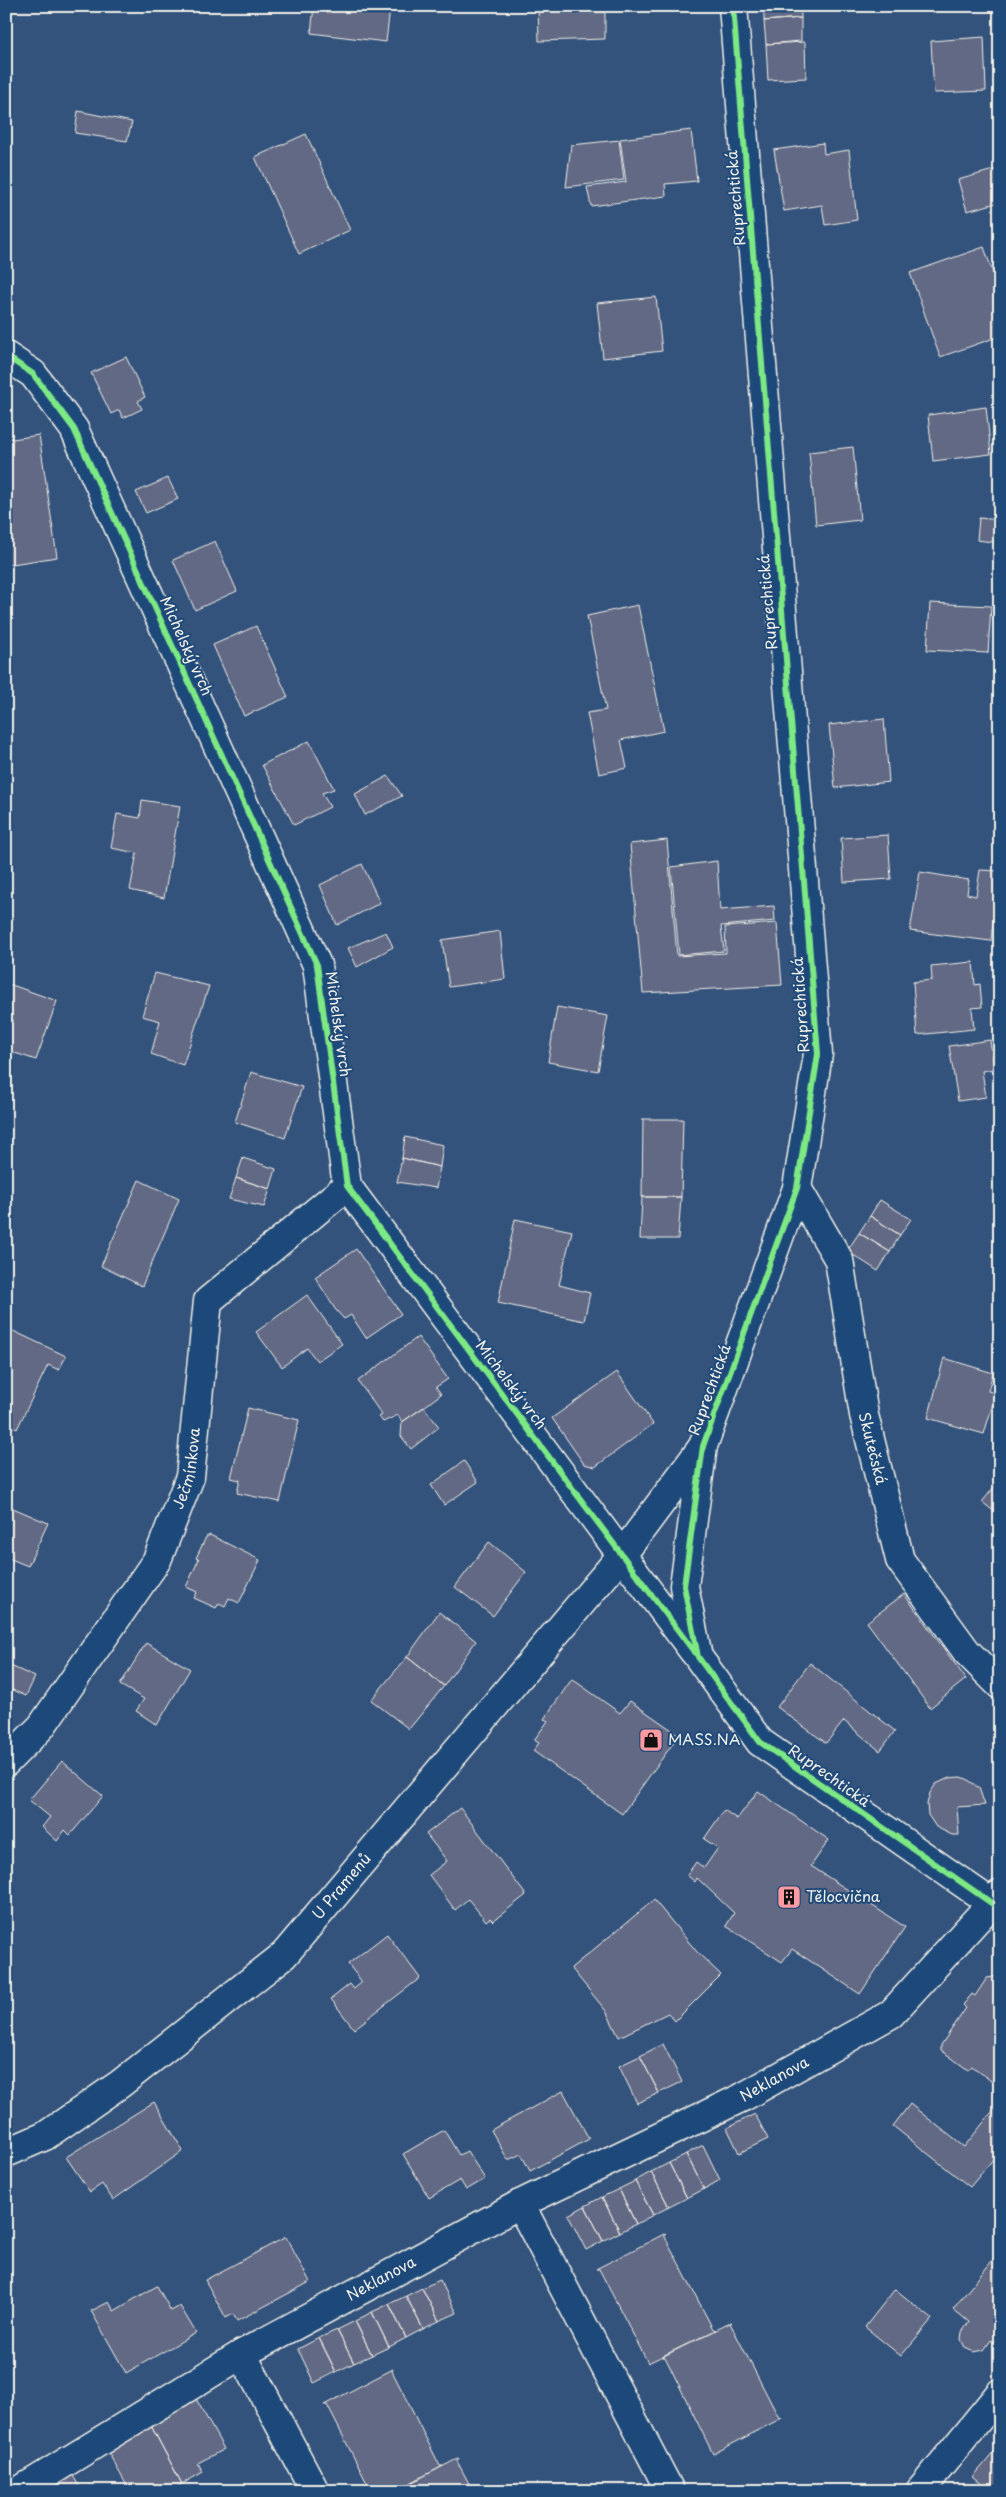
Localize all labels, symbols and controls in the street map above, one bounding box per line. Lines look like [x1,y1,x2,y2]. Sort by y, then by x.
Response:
street label: Ruprechtická [719,149,750,247]
street label: Ruprechtická [751,553,782,651]
street label: Michelský vrch [155,592,220,699]
street label: Ruprechtická [785,956,814,1054]
street label: Michelský vrch [321,969,358,1078]
street label: Michelský vrch [471,1335,553,1434]
street label: Ruprechtická [681,1340,736,1438]
street label: Skutečská [854,1410,894,1487]
street label: Ječmínkova [165,1426,205,1512]
shop icon: MASS.NA [638,1727,664,1753]
place label: MASS.NA [668,1727,740,1750]
street label: Ruprechtická [784,1738,876,1812]
street label: U Pramenů [306,1847,376,1924]
building icon: Tělocvična [776,1884,802,1910]
place label: Tělocvična [806,1884,881,1907]
street label: Neklanova [735,2049,813,2107]
street label: Neklanova [342,2249,420,2306]

